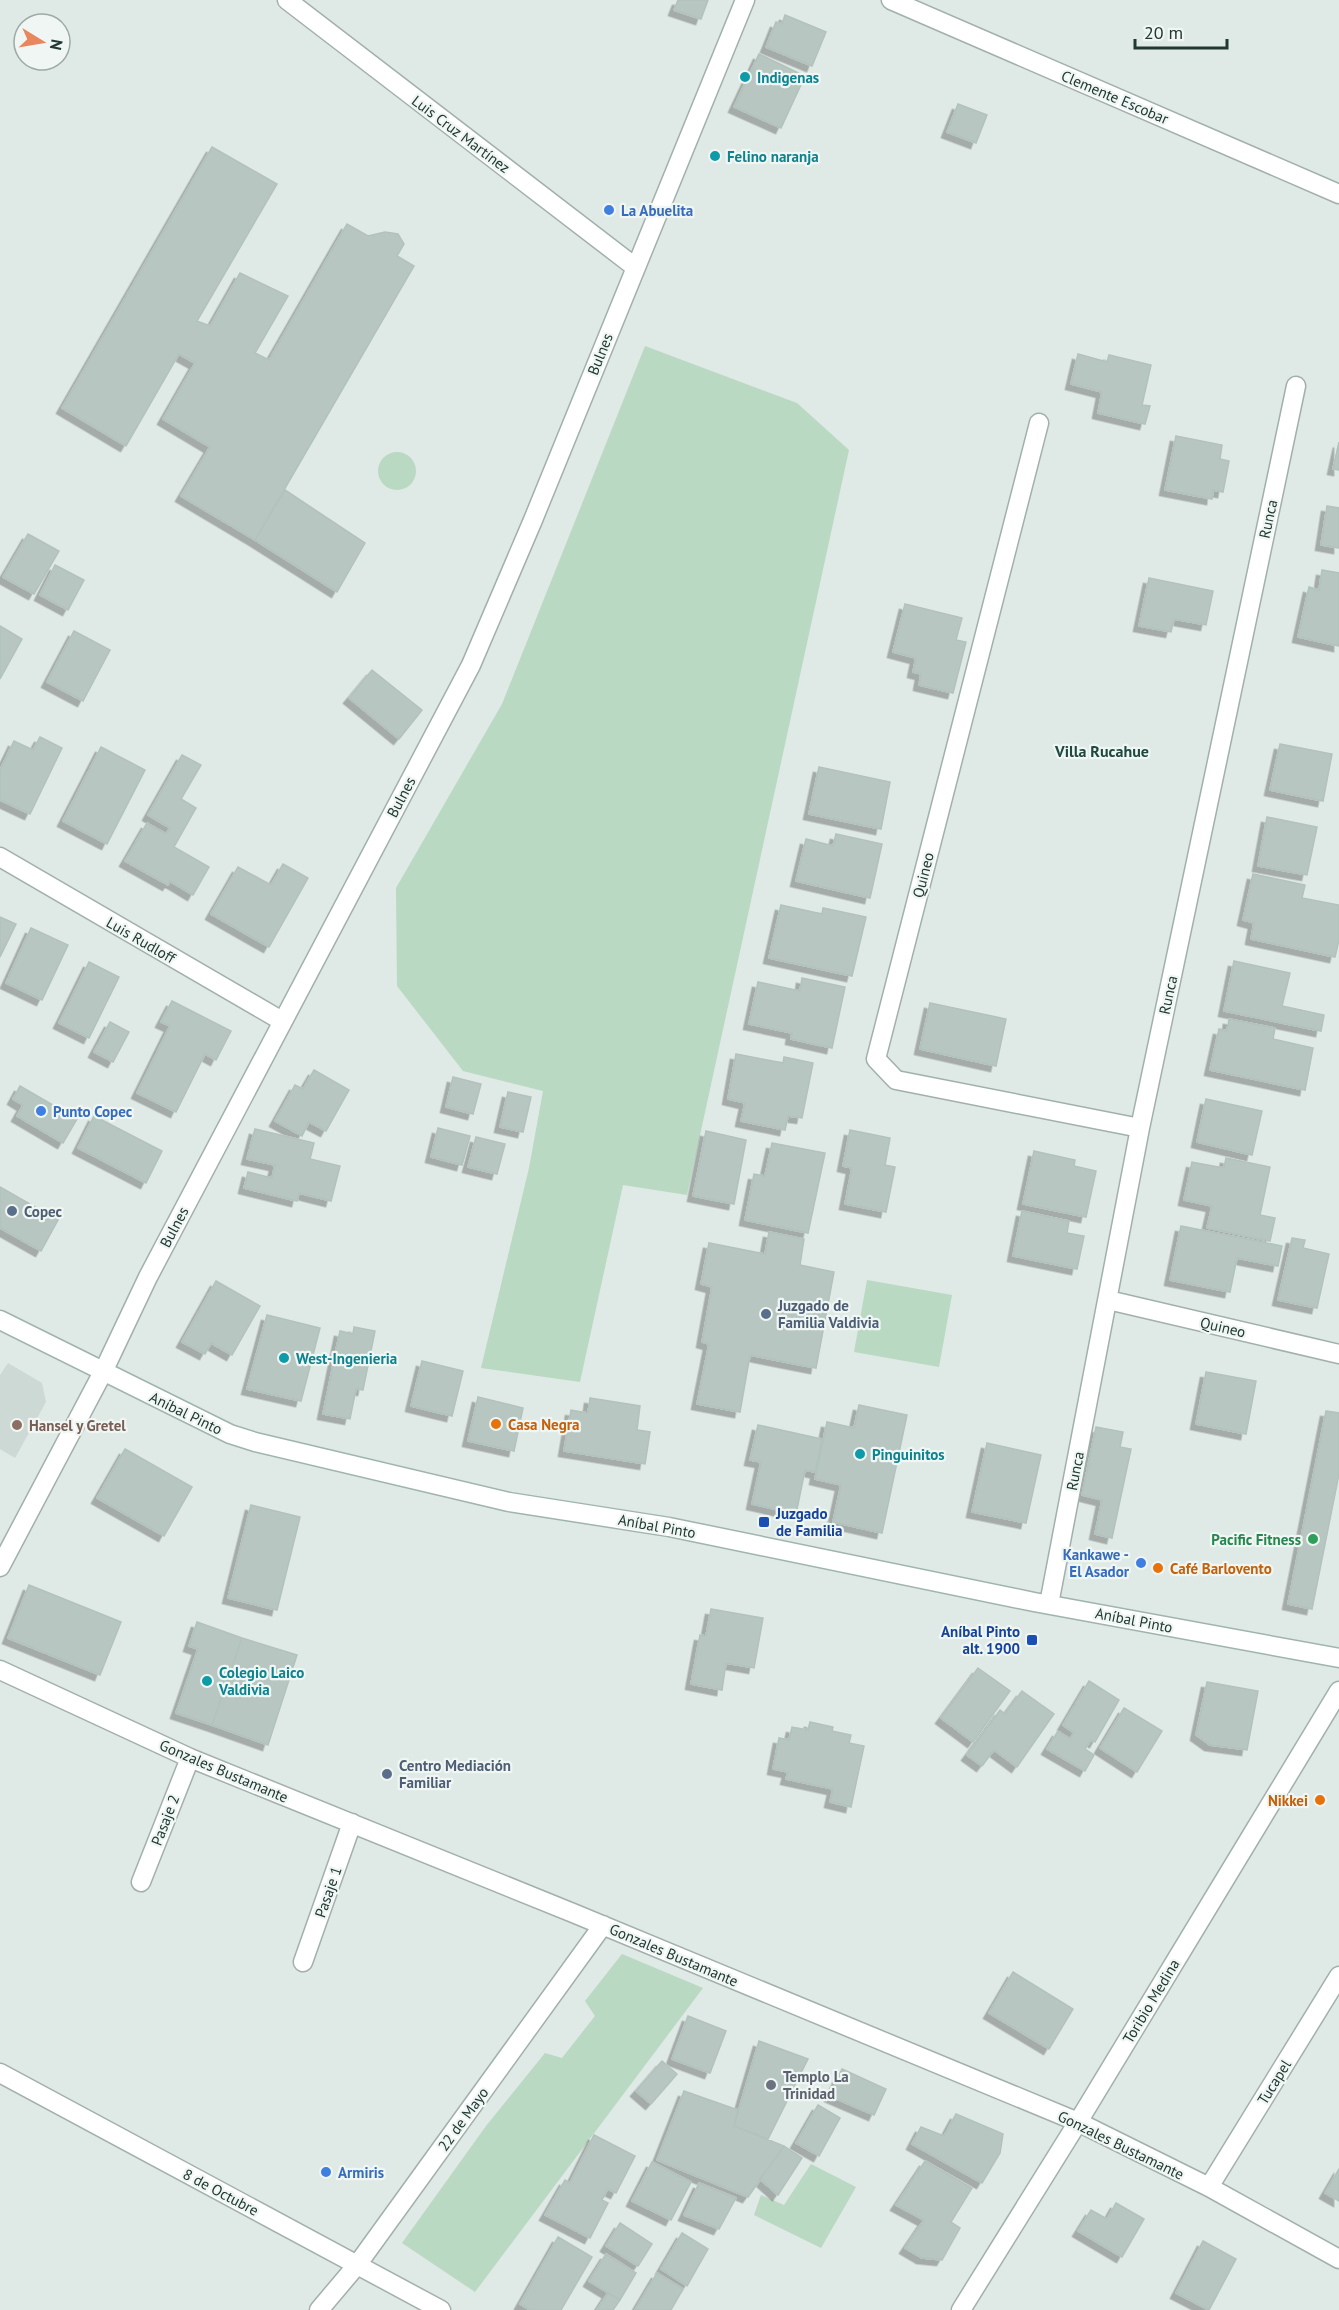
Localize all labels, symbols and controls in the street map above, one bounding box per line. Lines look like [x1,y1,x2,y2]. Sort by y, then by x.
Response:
north arrow [12,12,72,72]
scale bar [1135,12,1226,50]
text: 20 m [1144,21,1183,44]
text: N [46,38,68,52]
street label: Clemente Escobar [1059,66,1171,128]
place label: Indigenas [757,68,819,87]
marker: Indigenas [738,70,752,84]
street label: Luis Cruz Martínez [408,91,514,177]
place label: Felino naranja [727,147,819,166]
marker: Felino naranja [708,149,722,163]
place label: La Abuelita [621,201,693,220]
marker: La Abuelita [602,203,616,217]
street label: Bulnes [583,330,617,378]
street label: Runca [1255,498,1281,540]
district label: Villa Rucahue [1054,741,1149,761]
street label: Bulnes [382,773,420,821]
street label: Quineo [908,850,938,900]
street label: Luis Rudloff [103,913,180,968]
street label: Runca [1155,974,1181,1016]
place label: Punto Copec [53,1102,133,1121]
marker: Punto Copec [34,1104,48,1118]
place label: Copec [24,1202,63,1221]
street label: Bulnes [155,1203,193,1251]
marker: Copec [5,1204,19,1218]
place label: Juzgado de Familia Valdivia [777,1296,879,1332]
marker: Juzgado de Familia Valdivia [759,1307,773,1321]
street label: Quineo [1198,1313,1248,1341]
place label: West-Ingenieria [296,1349,397,1368]
marker: West-Ingenieria [277,1351,291,1365]
street label: Aníbal Pinto [147,1387,225,1439]
place label: Casa Negra [508,1415,579,1434]
place label: Hansel y Gretel [29,1416,126,1435]
marker: Casa Negra [489,1417,503,1431]
marker: Hansel y Gretel [10,1418,24,1432]
place label: Pinguinitos [872,1445,945,1464]
marker: Pinguinitos [853,1447,867,1461]
street label: Runca [1062,1450,1088,1492]
place label: Juzgado de Familia [775,1504,843,1540]
street label: Aníbal Pinto [617,1510,697,1542]
marker: Juzgado de Familia [757,1515,771,1529]
place label: Pacific Fitness [1211,1530,1301,1549]
marker: Pacific Fitness [1306,1532,1320,1546]
place label: Kankawe - El Asador [1063,1545,1130,1581]
marker: Kankawe - El Asador [1134,1556,1148,1570]
place label: Café Barlovento [1170,1559,1272,1578]
marker: Café Barlovento [1151,1561,1165,1575]
street label: Aníbal Pinto [1094,1603,1174,1637]
place label: Aníbal Pinto alt. 1900 [941,1622,1020,1658]
marker: Aníbal Pinto alt. 1900 [1025,1633,1039,1647]
place label: Colegio Laico Valdivia [218,1663,304,1699]
marker: Colegio Laico Valdivia [200,1674,214,1688]
street label: Gonzales Bustamante [157,1735,291,1807]
place label: Centro Mediación Familiar [399,1756,511,1792]
marker: Centro Mediación Familiar [380,1767,394,1781]
place label: Nikkei [1268,1791,1308,1810]
street label: Pasaje 2 [147,1792,183,1848]
marker: Nikkei [1313,1793,1327,1807]
street label: Pasaje 1 [310,1864,346,1920]
street label: Gonzales Bustamante [607,1919,741,1991]
street label: Toribio Medina [1118,1955,1184,2047]
street label: Tucapel [1253,2056,1295,2108]
place label: Templo La Trinidad [783,2067,849,2103]
marker: Templo La Trinidad [764,2078,778,2092]
street label: 22 de Mayo [433,2083,493,2155]
street label: Gonzales Bustamante [1055,2106,1187,2184]
place label: Armiris [338,2163,384,2182]
street label: 8 de Octubre [180,2164,262,2220]
marker: Armiris [319,2165,333,2179]

